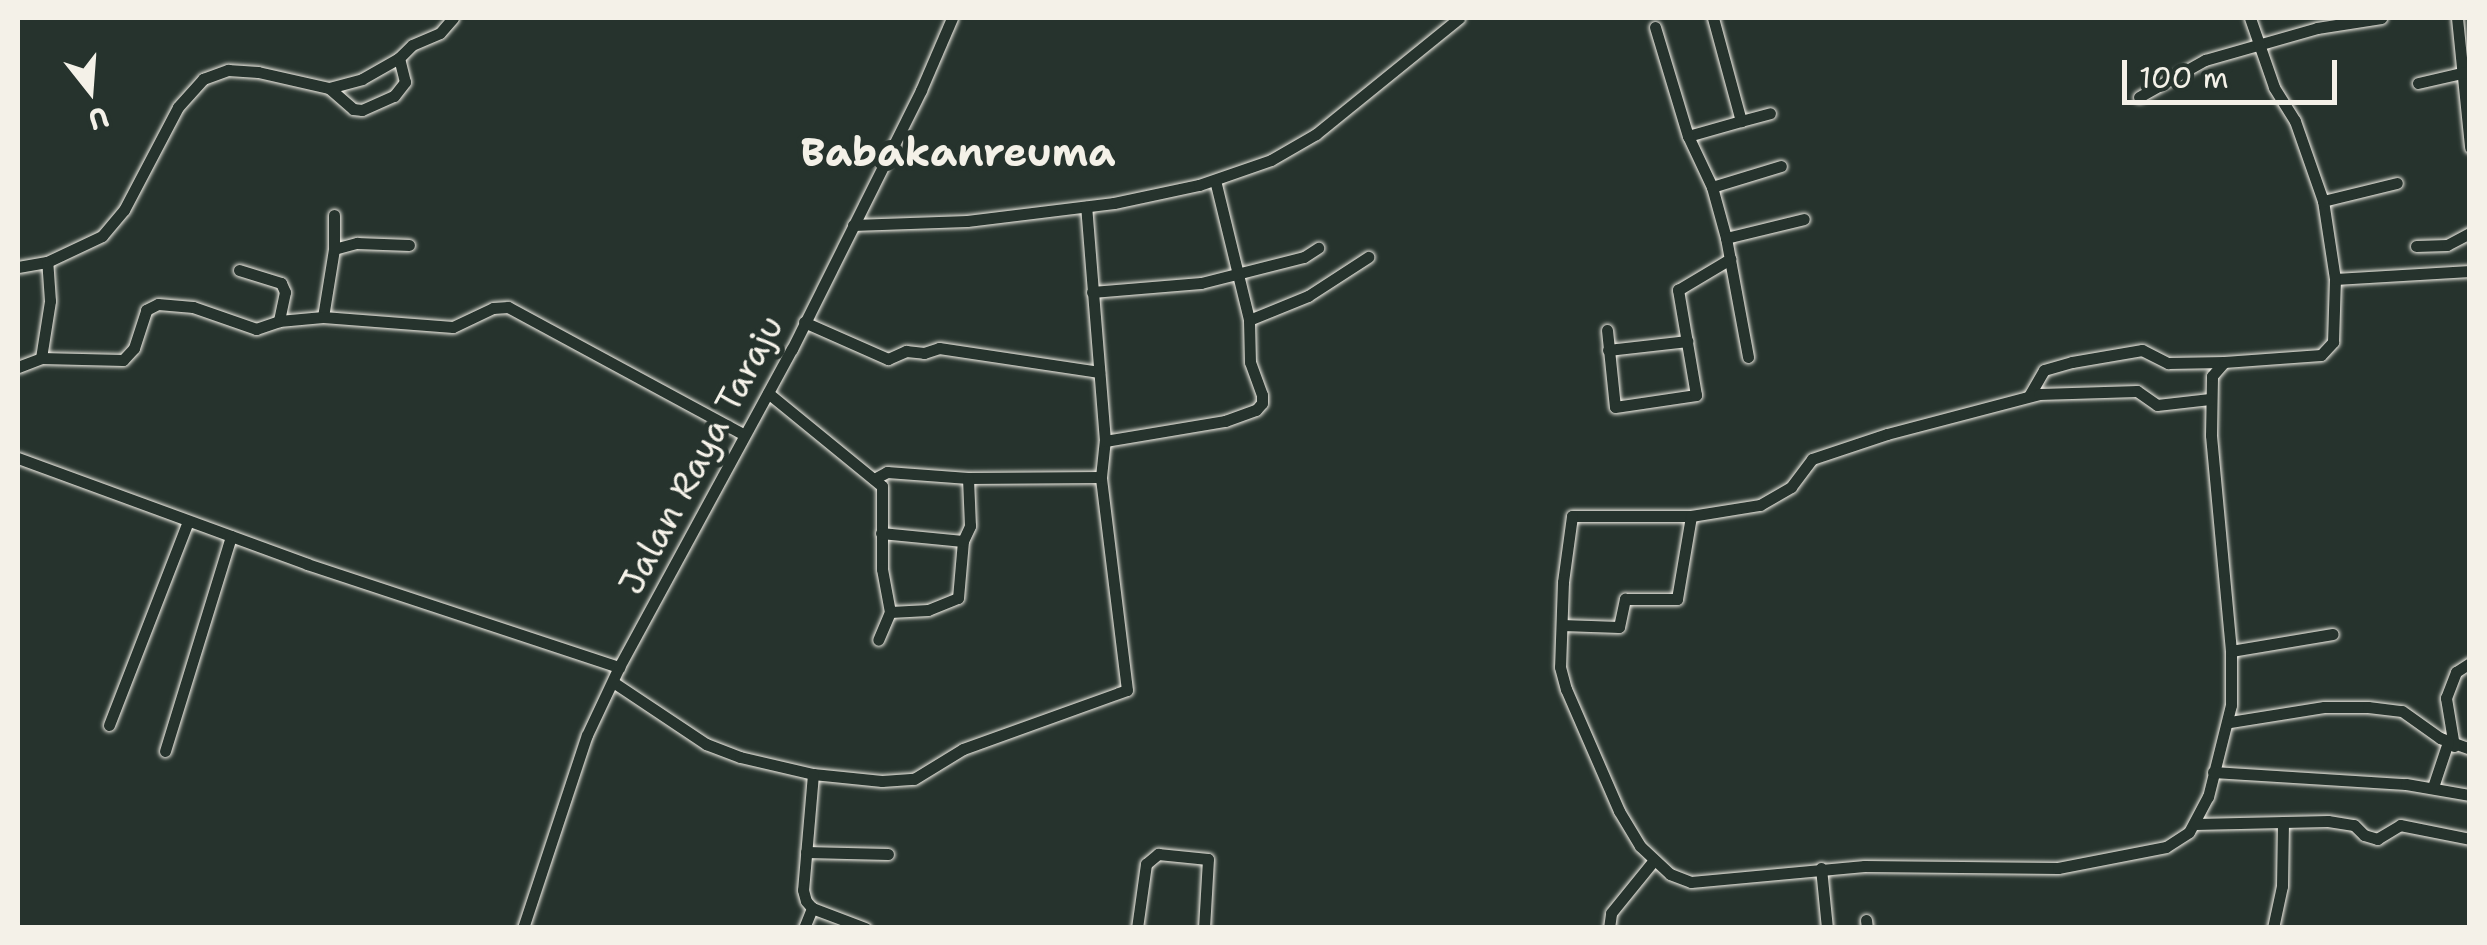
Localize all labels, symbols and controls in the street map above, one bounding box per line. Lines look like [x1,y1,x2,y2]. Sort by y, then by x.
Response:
north arrow [40,40,140,140]
scale bar [2127,40,2342,102]
text: 100 m [2139,57,2229,98]
text: U [84,98,113,140]
district label: Babakanreuma [800,128,1116,176]
street label: Jalan Raya Taraju [610,308,792,602]

